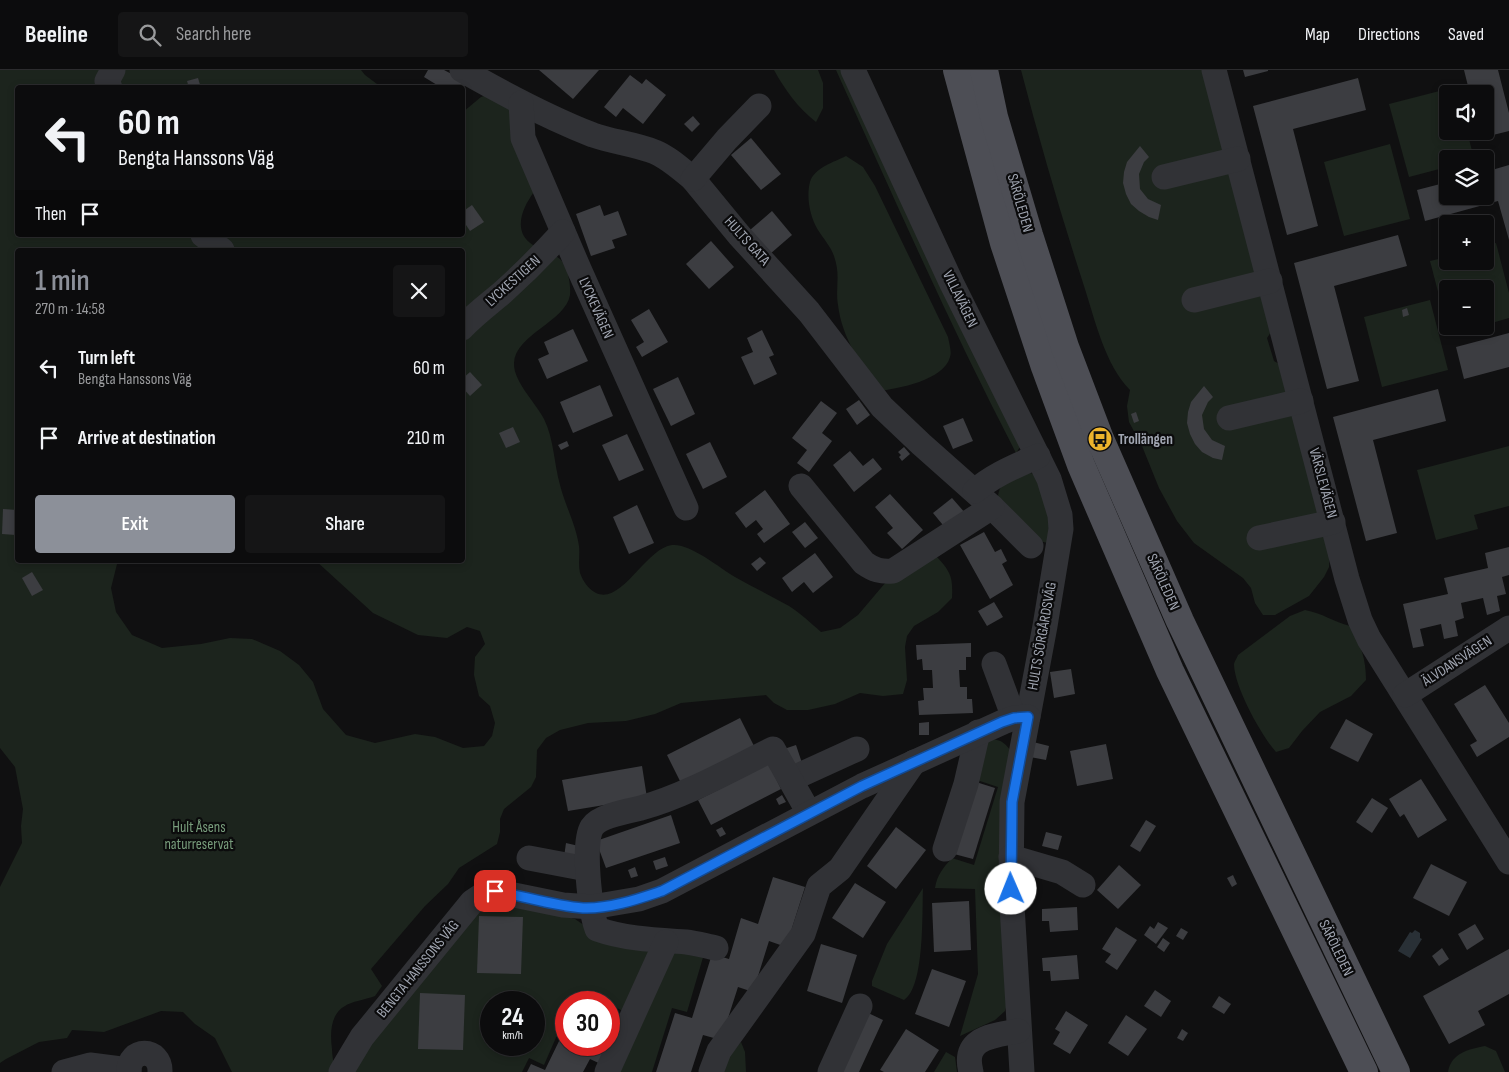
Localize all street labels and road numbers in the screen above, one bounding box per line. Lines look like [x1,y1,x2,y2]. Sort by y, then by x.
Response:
street label: SÄRÖLEDEN [1003,172,1037,234]
street label: HULTS GATA [720,212,774,270]
street label: LYCKESTIGEN [482,251,544,311]
street label: VILLAVÄGEN [938,267,982,331]
street label: LYCKEVÄGEN [574,275,618,341]
street label: VÄRSLEVÄGEN [1305,446,1341,520]
street label: SÄRÖLEDEN [1142,551,1184,613]
street label: HULTS SÖRGÅRDSVÄG [1023,580,1061,692]
street label: ÄLVDANSVÄGEN [1418,631,1496,691]
street label: BENGTA HANSSONS VÄG [373,916,463,1022]
street label: SÄRÖLEDEN [1314,917,1358,979]

